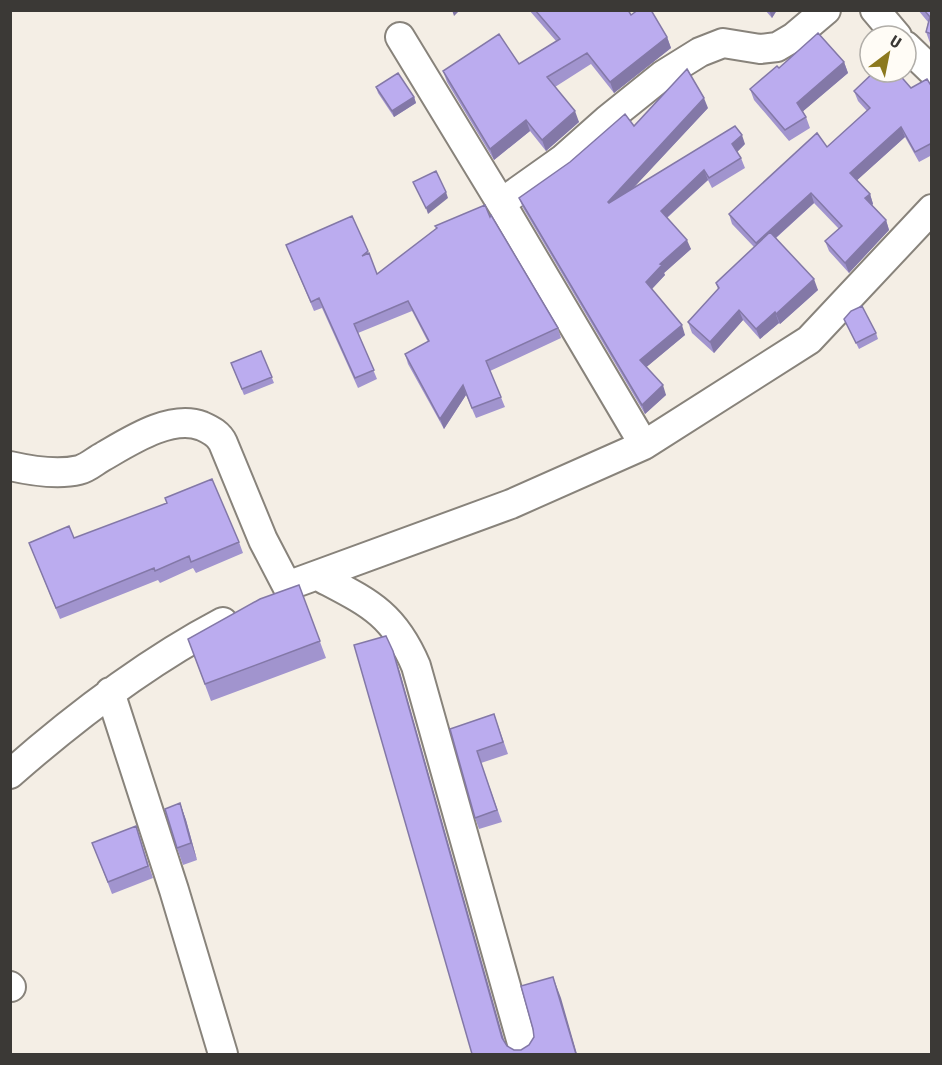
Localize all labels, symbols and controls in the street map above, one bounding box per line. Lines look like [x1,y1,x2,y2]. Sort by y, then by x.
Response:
north arrow [858,24,918,84]
text: U [887,31,905,52]

